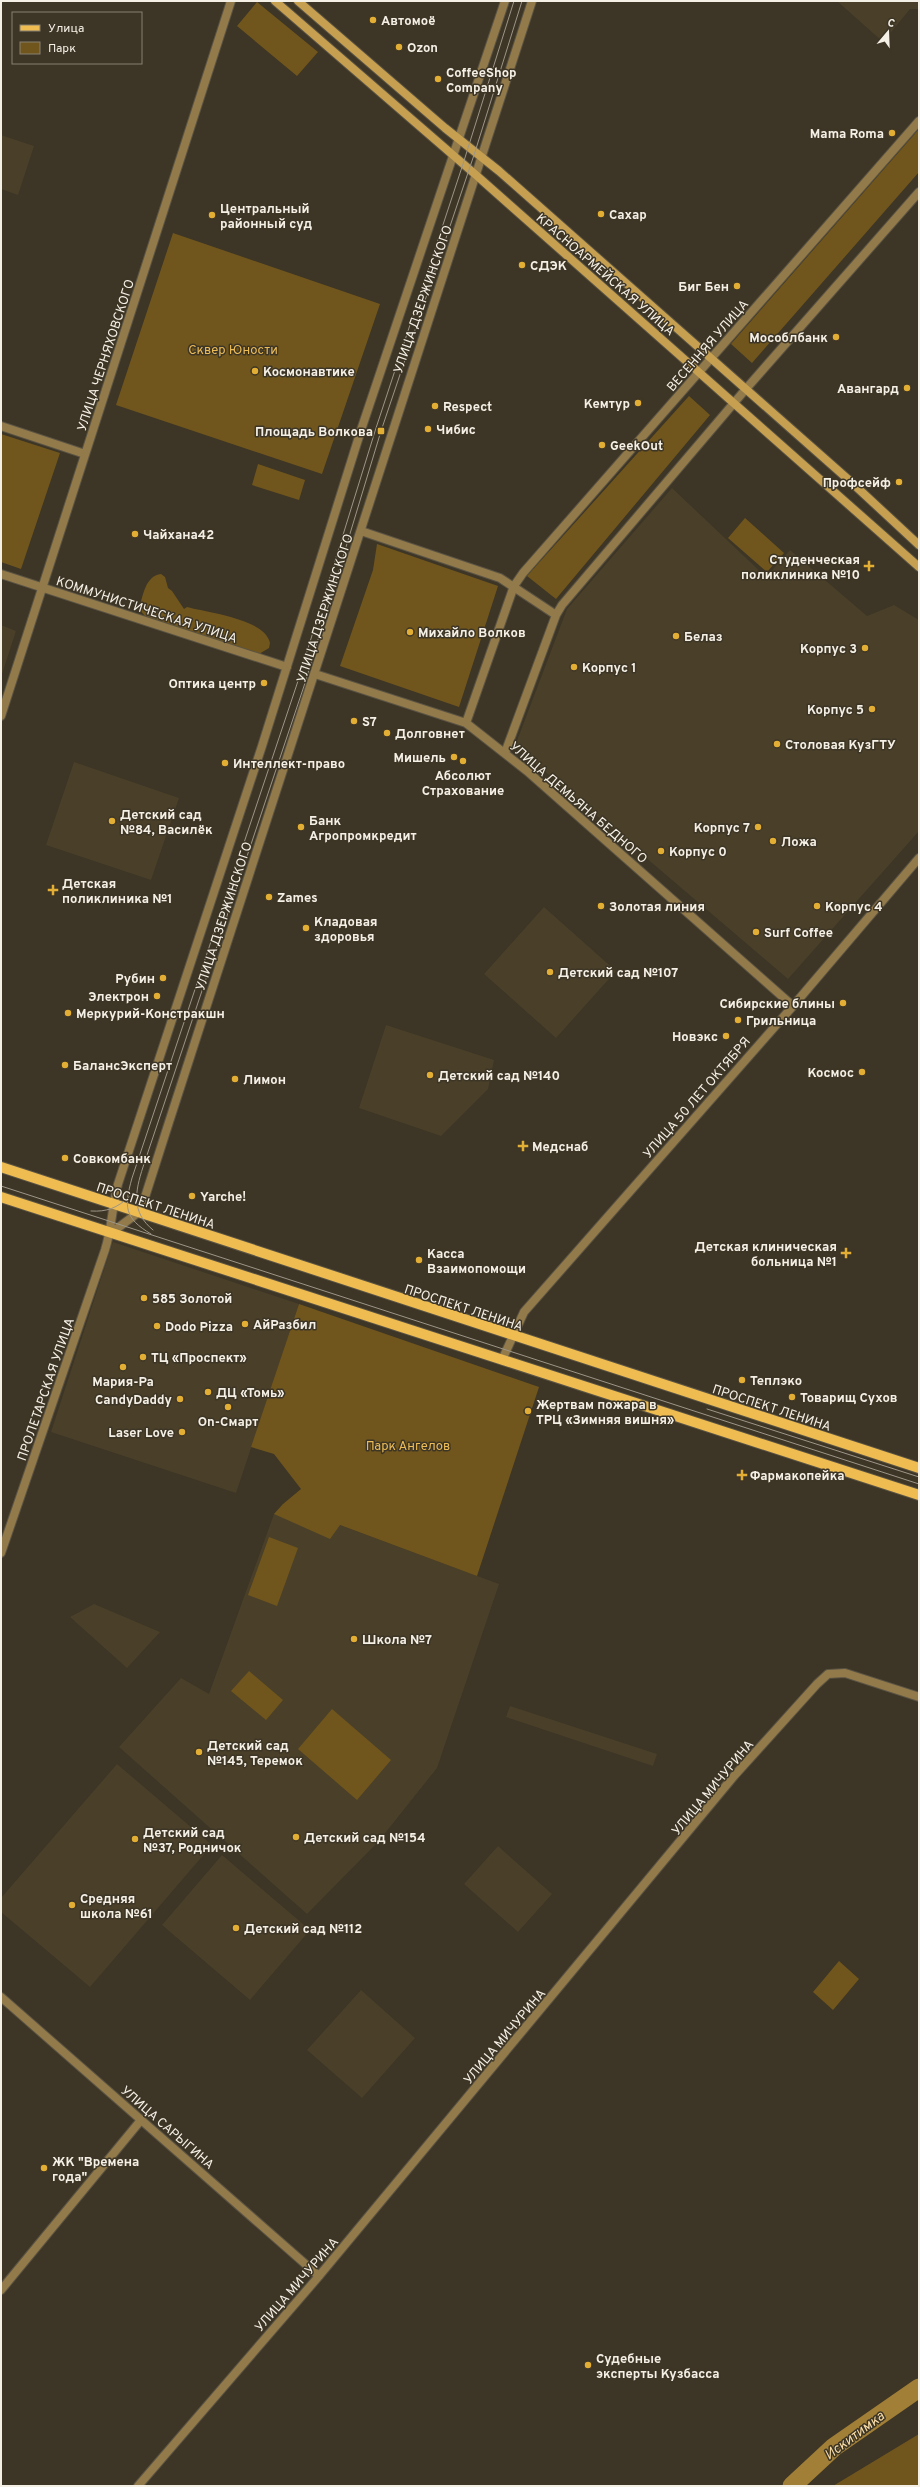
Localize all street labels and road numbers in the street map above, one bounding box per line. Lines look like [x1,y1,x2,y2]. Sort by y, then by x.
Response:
street label: КРАСНОАРМЕЙСКАЯ УЛИЦА [532,209,679,340]
street label: УЛИЦА ДЗЕРЖИНСКОГО [391,223,457,376]
street label: УЛИЦА ЧЕРНЯХОВСКОГО [75,278,139,434]
street label: ВЕСЕННЯЯ УЛИЦА [664,297,753,396]
street label: УЛИЦА ДЗЕРЖИНСКОГО [294,532,358,685]
street label: КОММУНИСТИЧЕСКАЯ УЛИЦА [54,574,239,648]
street label: УЛИЦА ДЕМЬЯНА БЕДНОГО [505,739,650,868]
street label: УЛИЦА ДЗЕРЖИНСКОГО [193,840,257,993]
street label: УЛИЦА 50 ЛЕТ ОКТЯБРЯ [640,1034,755,1162]
street label: ПРОСПЕКТ ЛЕНИНА [94,1180,217,1234]
street label: ПРОСПЕКТ ЛЕНИНА [402,1282,525,1336]
street label: ПРОЛЕТАРСКАЯ УЛИЦА [15,1316,79,1463]
street label: ПРОСПЕКТ ЛЕНИНА [710,1382,833,1436]
street label: УЛИЦА МИЧУРИНА [669,1737,758,1839]
street label: УЛИЦА МИЧУРИНА [461,1986,550,2088]
street label: УЛИЦА САРЫГИНА [117,2084,217,2174]
street label: УЛИЦА МИЧУРИНА [252,2235,343,2336]

